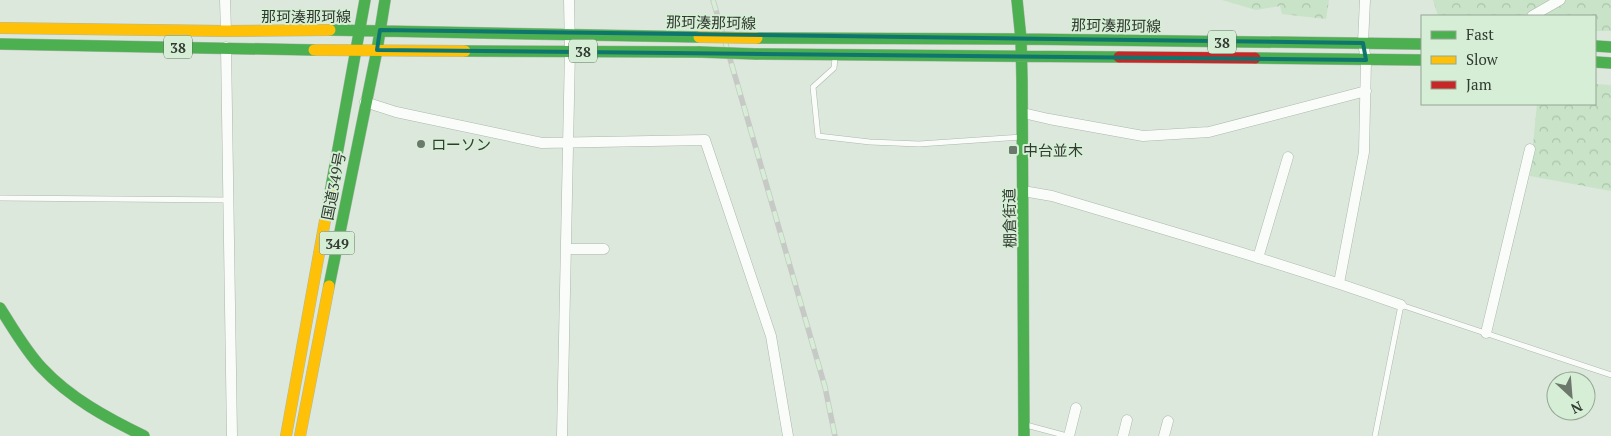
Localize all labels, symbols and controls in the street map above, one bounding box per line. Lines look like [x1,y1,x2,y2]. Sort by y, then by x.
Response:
street label: 那珂湊那珂線 [261,6,351,26]
street label: 那珂湊那珂線 [666,11,756,33]
street label: 那珂湊那珂線 [1071,14,1161,36]
legend [1421,15,1596,105]
text: Fast [1466,24,1494,44]
road number: 38 [1208,31,1236,54]
road number: 38 [164,36,192,58]
road number: 38 [569,40,597,62]
text: Slow [1466,49,1499,69]
text: Jam [1466,74,1492,94]
place label: ローソン [431,134,491,154]
marker: ローソン [415,138,427,150]
place label: 中台並木 [1023,140,1083,160]
marker: 中台並木 [1007,144,1019,156]
street label: 国道349号 [317,150,349,222]
street label: 棚倉街道 [998,188,1020,248]
road number: 349 [320,232,354,254]
north arrow [1546,371,1596,421]
text: N [1568,397,1586,419]

